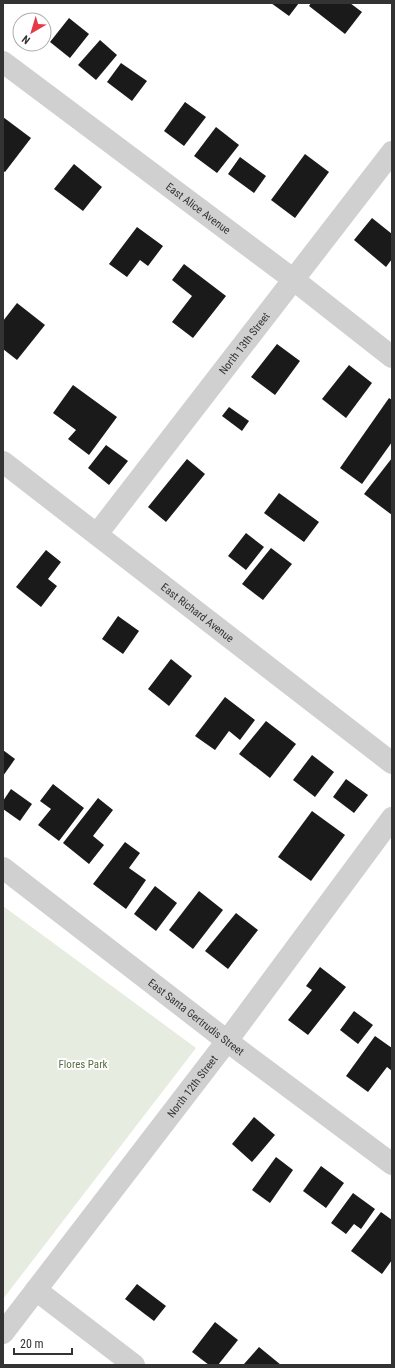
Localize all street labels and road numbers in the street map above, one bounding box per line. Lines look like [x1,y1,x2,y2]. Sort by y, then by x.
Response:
street label: East Alice Avenue [163,180,233,237]
street label: North 13th Street [216,310,272,377]
street label: East Richard Avenue [159,580,237,645]
street label: East Santa Gertrudis Street [146,976,247,1058]
street label: North 12th Street [164,1053,220,1120]

